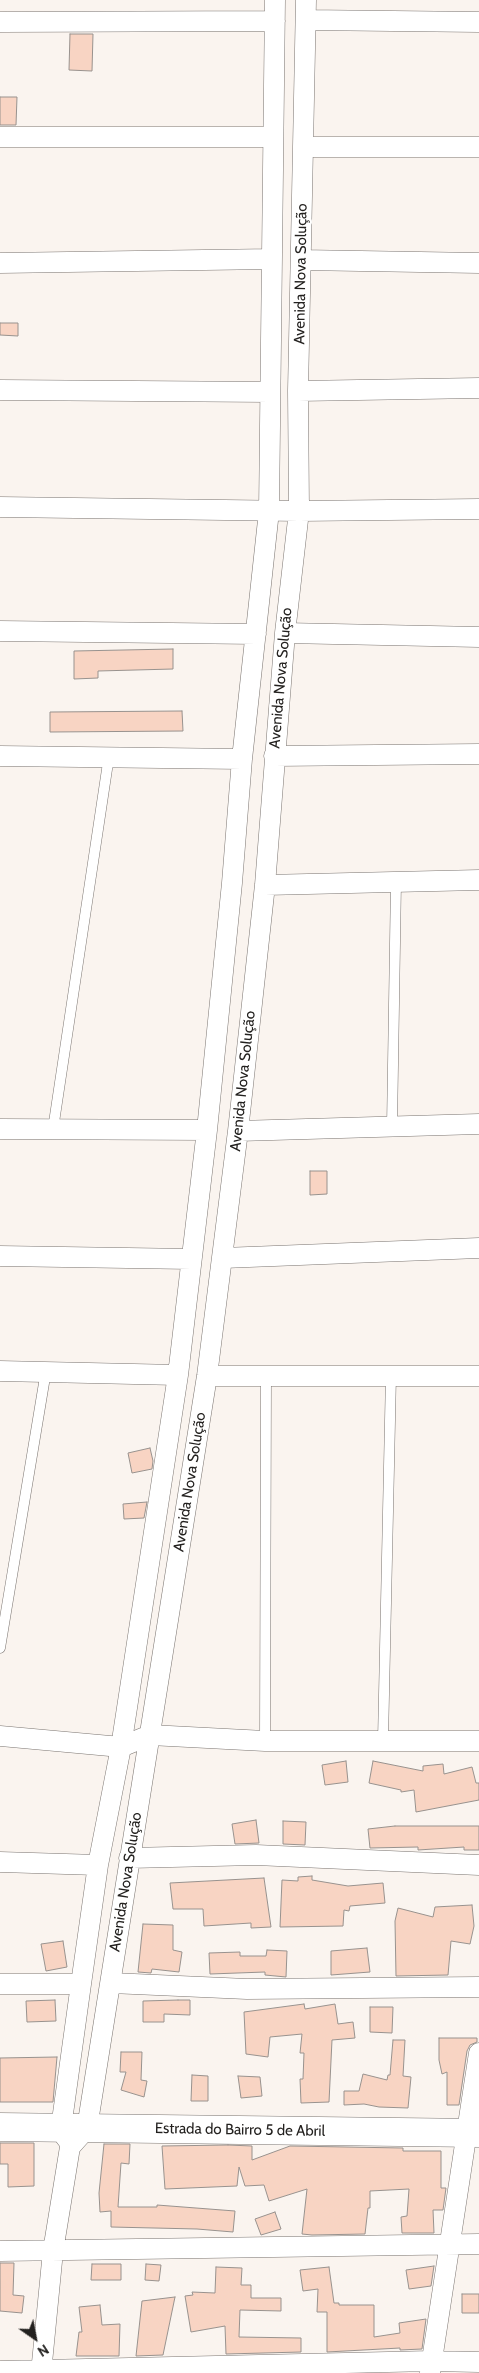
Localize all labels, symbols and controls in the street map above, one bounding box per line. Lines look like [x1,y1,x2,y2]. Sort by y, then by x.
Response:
street label: Avenida Nova Solução [291,203,311,345]
street label: Avenida Nova Solução [266,607,296,749]
street label: Avenida Nova Solução [227,1010,259,1152]
street label: Avenida Nova Solução [170,1411,210,1553]
street label: Avenida Nova Solução [106,1811,146,1953]
street label: Estrada do Bairro 5 de Abril [155,2120,325,2140]
north arrow [10,2313,60,2363]
text: N [34,2340,52,2361]

